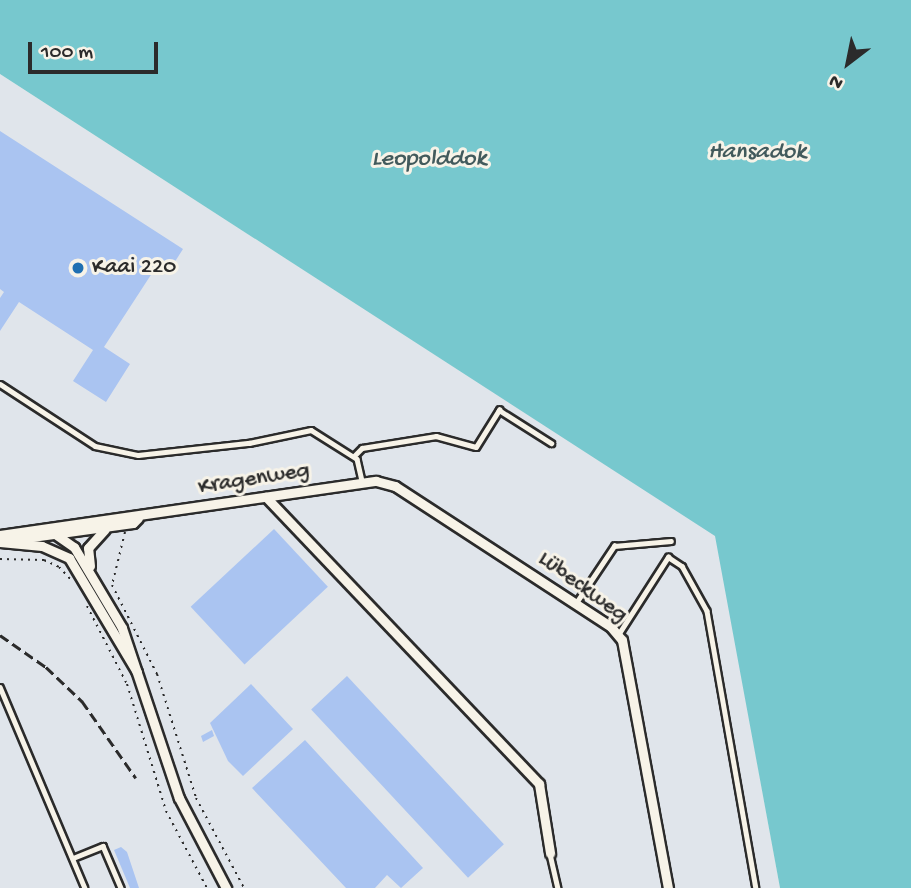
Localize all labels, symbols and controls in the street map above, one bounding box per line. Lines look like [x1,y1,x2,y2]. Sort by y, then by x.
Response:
scale bar [32,28,161,72]
north arrow [813,28,883,98]
text: 100 m [41,41,93,66]
text: N [825,68,848,94]
water label: Hansadok [708,139,806,167]
water label: Leopolddok [372,146,486,174]
place label: Kaai 220 [92,254,176,282]
marker: Kaai 220 [70,260,86,276]
street label: Kragenweg [196,458,312,502]
street label: Lübeckweg [532,546,632,630]

